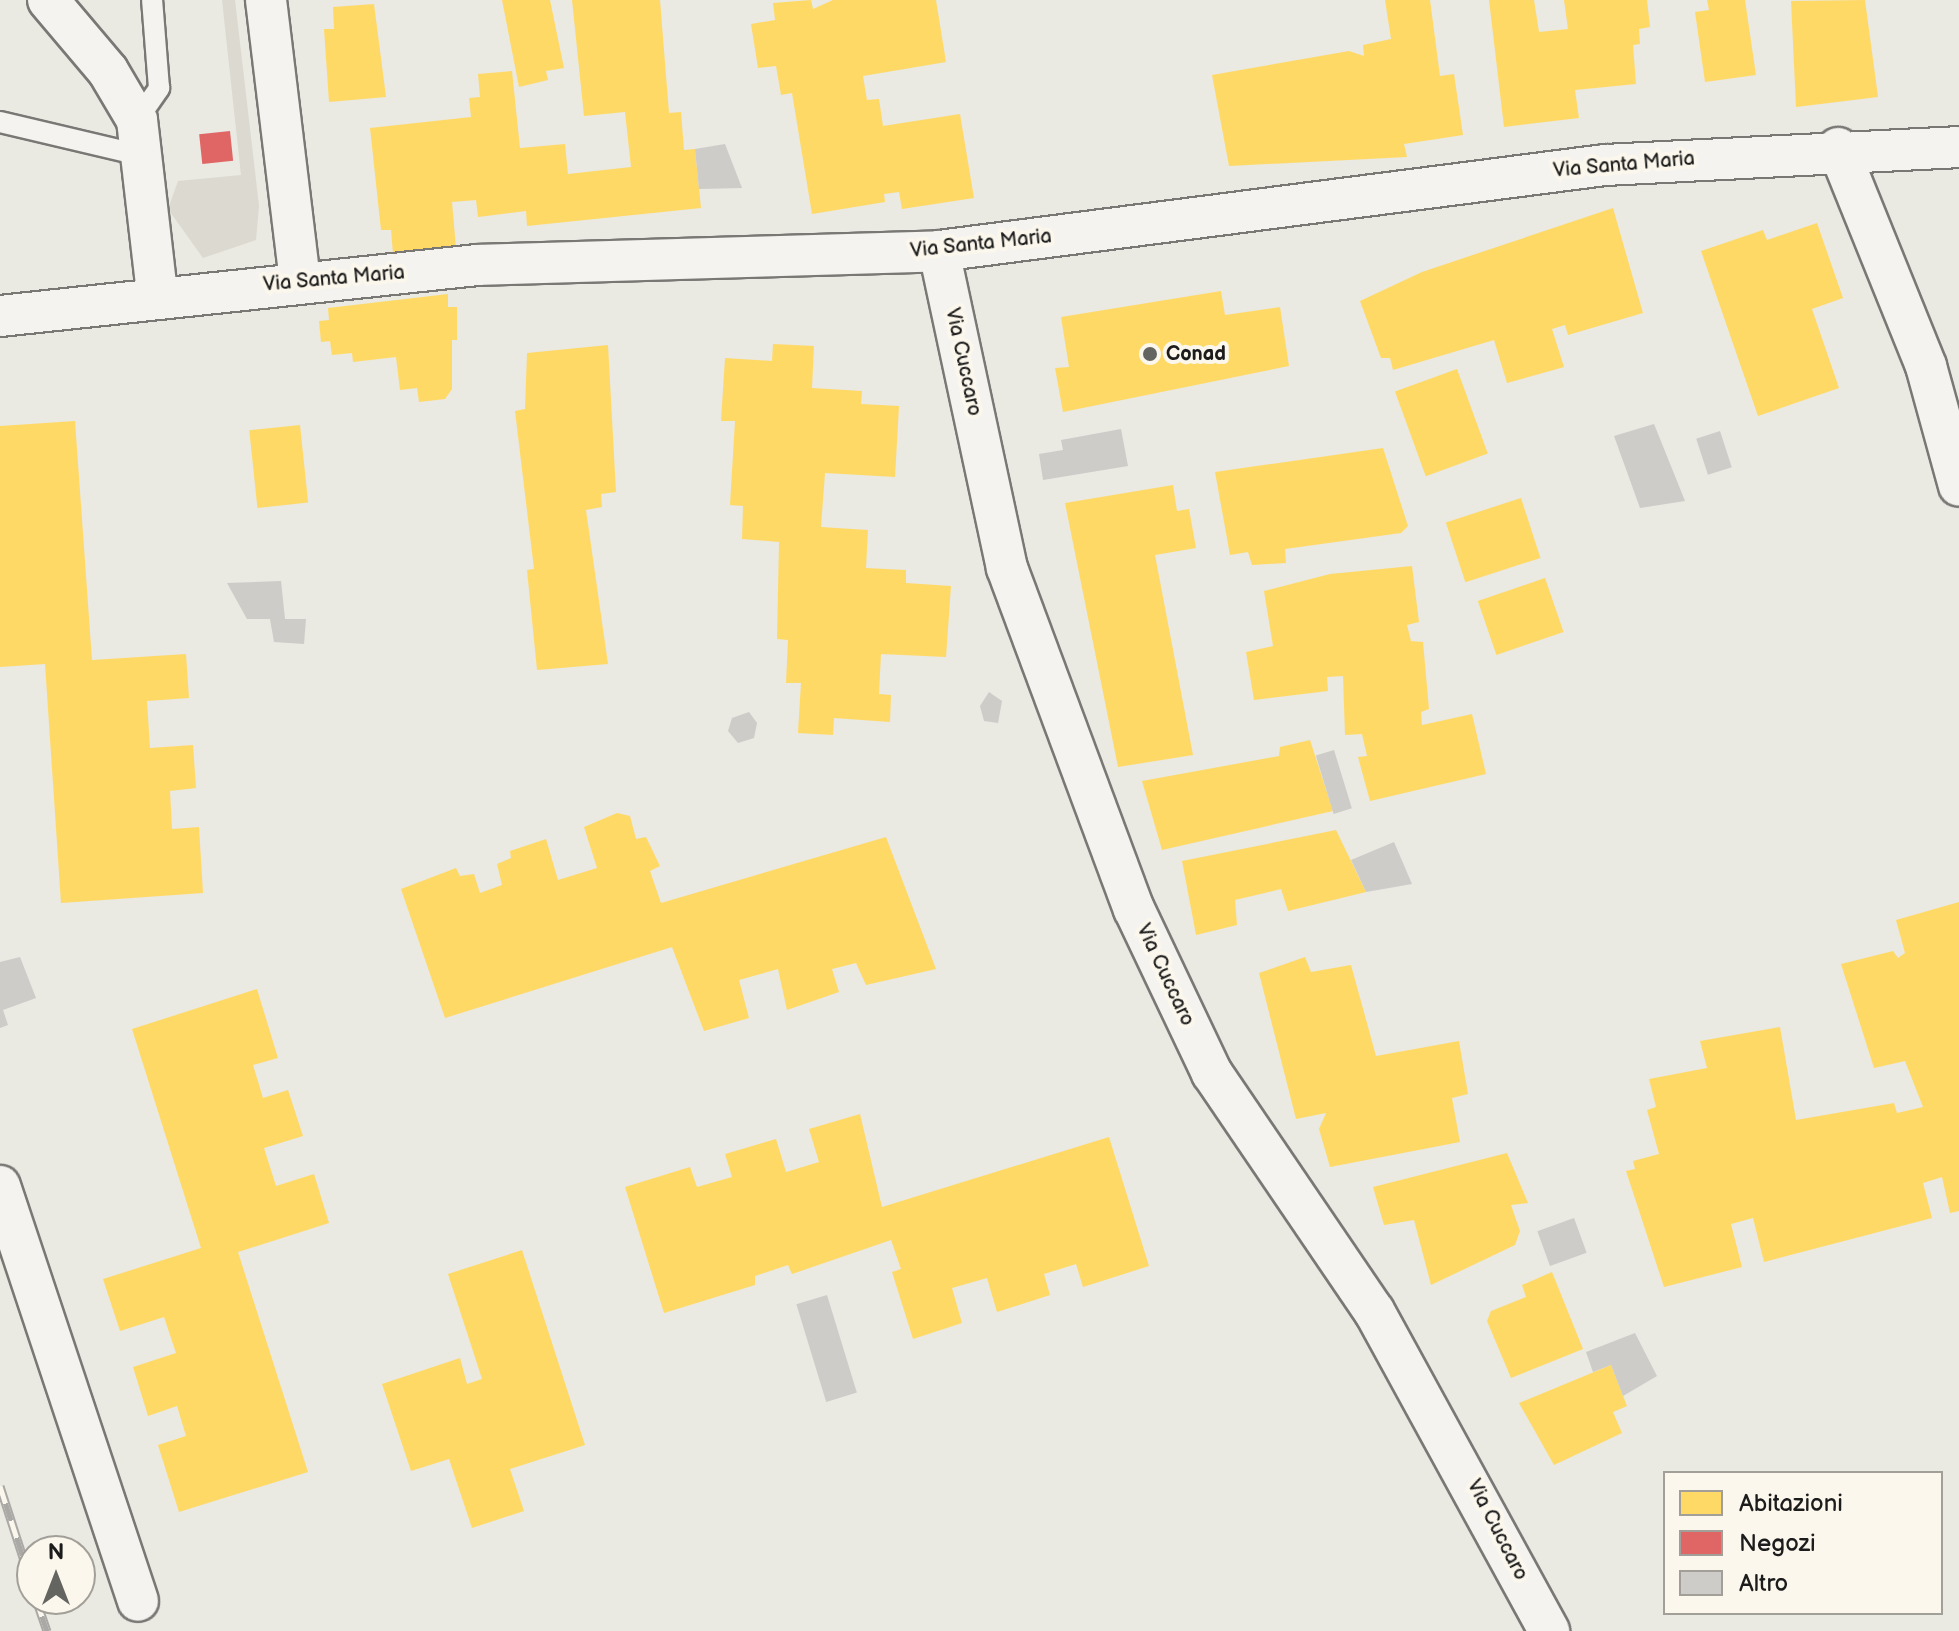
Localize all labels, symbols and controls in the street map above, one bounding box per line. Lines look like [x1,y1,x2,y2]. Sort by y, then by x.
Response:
street label: Via Santa Maria [1552,147,1696,183]
street label: Via Santa Maria [909,225,1053,263]
street label: Via Santa Maria [262,261,406,297]
street label: Via Cuccaro [940,306,986,418]
place label: Conad [1166,342,1226,366]
marker: Conad [1141,345,1159,363]
street label: Via Cuccaro [1131,920,1199,1030]
legend [1663,1471,1943,1615]
street label: Via Cuccaro [1461,1476,1533,1584]
text: Abitazioni [1739,1489,1843,1518]
text: Negozi [1739,1529,1816,1558]
north arrow [16,1535,96,1615]
text: N [48,1539,64,1566]
text: Altro [1739,1569,1788,1598]

